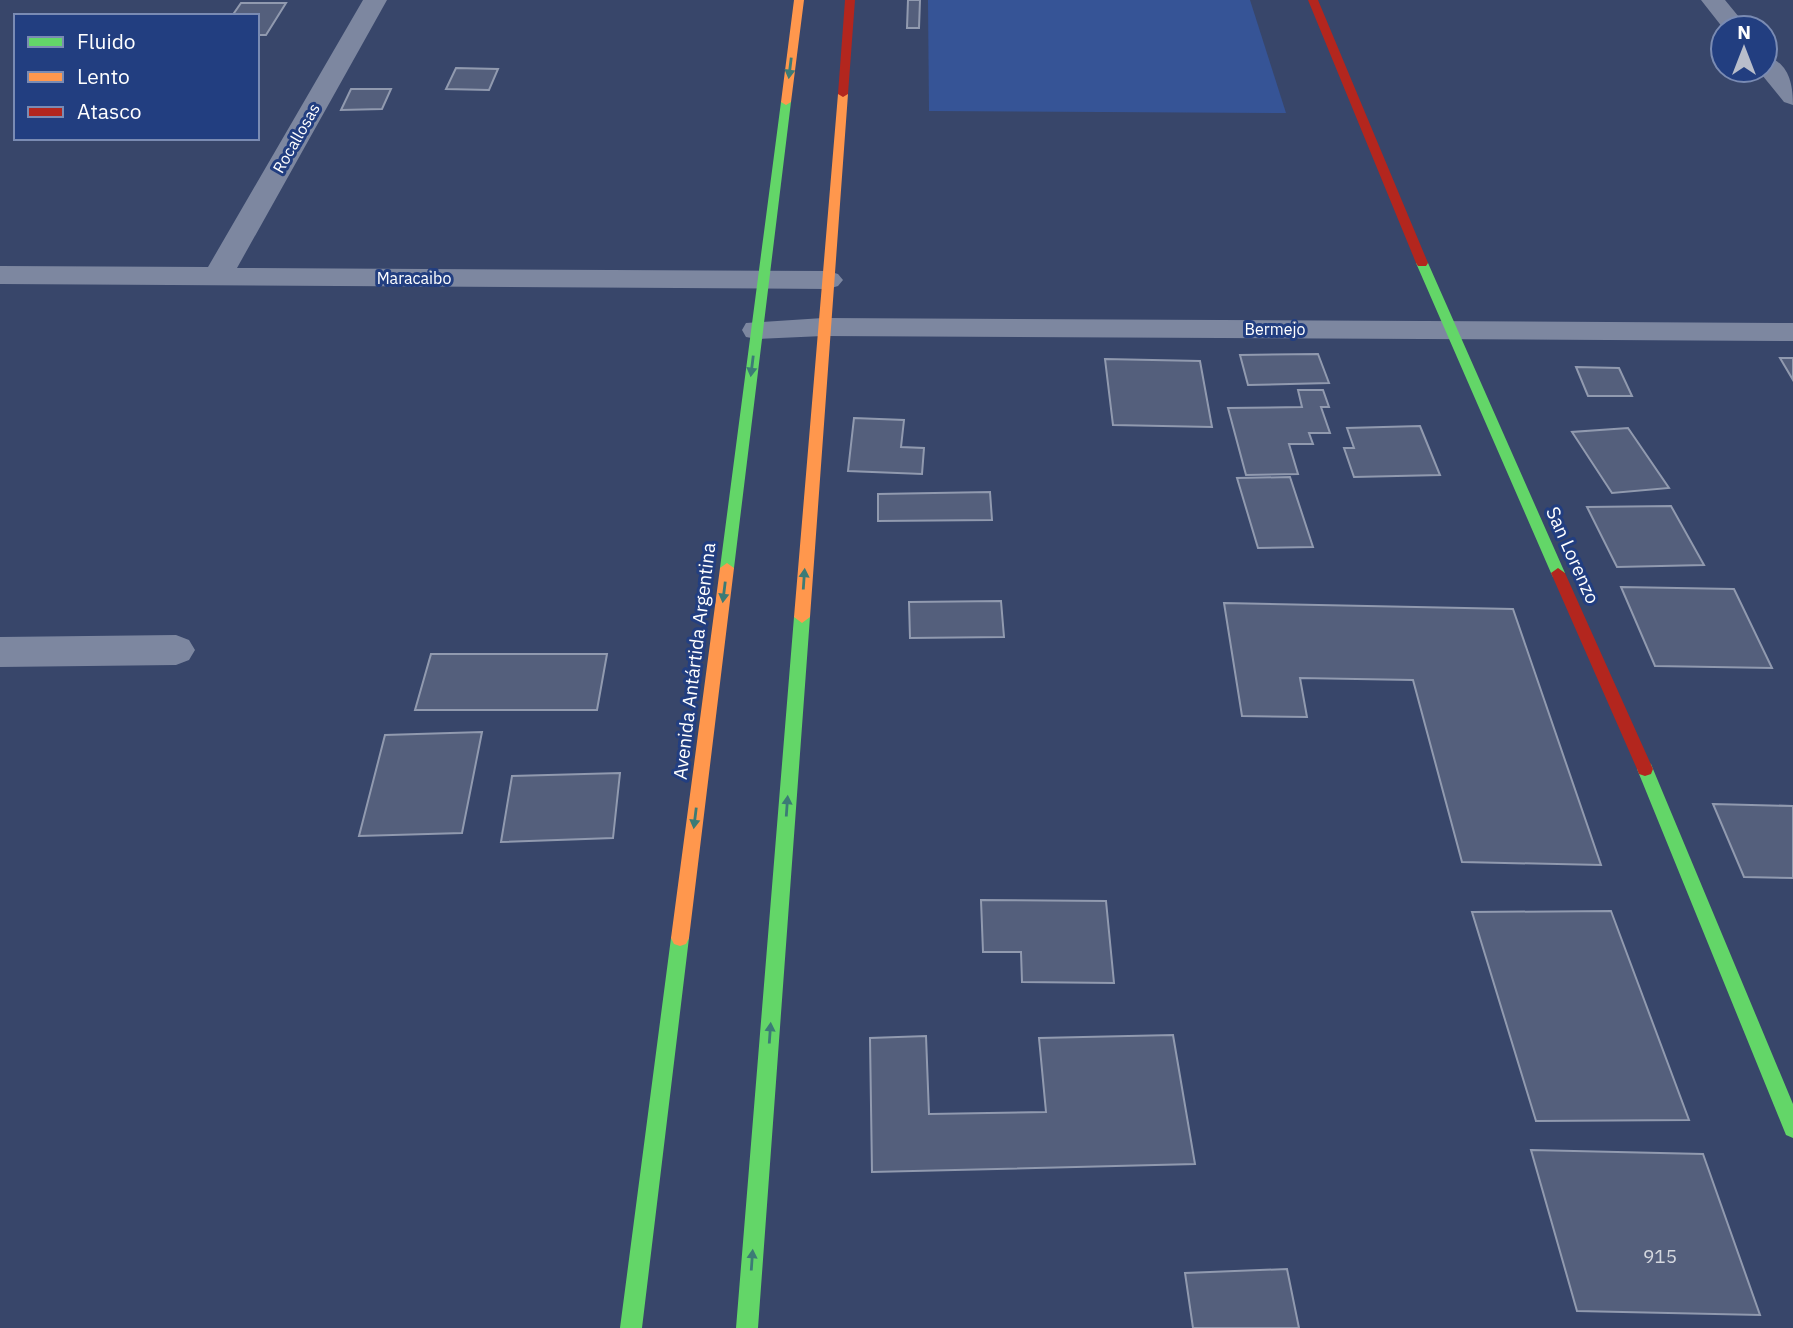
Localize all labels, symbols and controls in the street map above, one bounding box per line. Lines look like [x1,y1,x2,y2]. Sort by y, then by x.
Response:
legend [14,14,259,140]
north arrow [1709,14,1779,84]
text: N [1737,20,1751,44]
text: Fluido [77,27,136,55]
one-way arrow [784,57,795,79]
text: Lento [77,62,130,90]
text: Atasco [77,97,141,125]
street label: Rocallosas [268,100,324,176]
street label: Maracaibo [377,268,451,288]
street label: Bermejo [1245,319,1305,339]
one-way arrow [747,356,758,378]
street label: San Lorenzo [1541,503,1605,607]
street label: Avenida Antártida Argentina [668,541,720,781]
one-way arrow [799,568,810,590]
one-way arrow [718,581,729,603]
one-way arrow [782,795,793,817]
one-way arrow [690,807,701,829]
one-way arrow [765,1022,776,1044]
house number: 915 [1643,1244,1677,1268]
one-way arrow [747,1249,758,1271]

